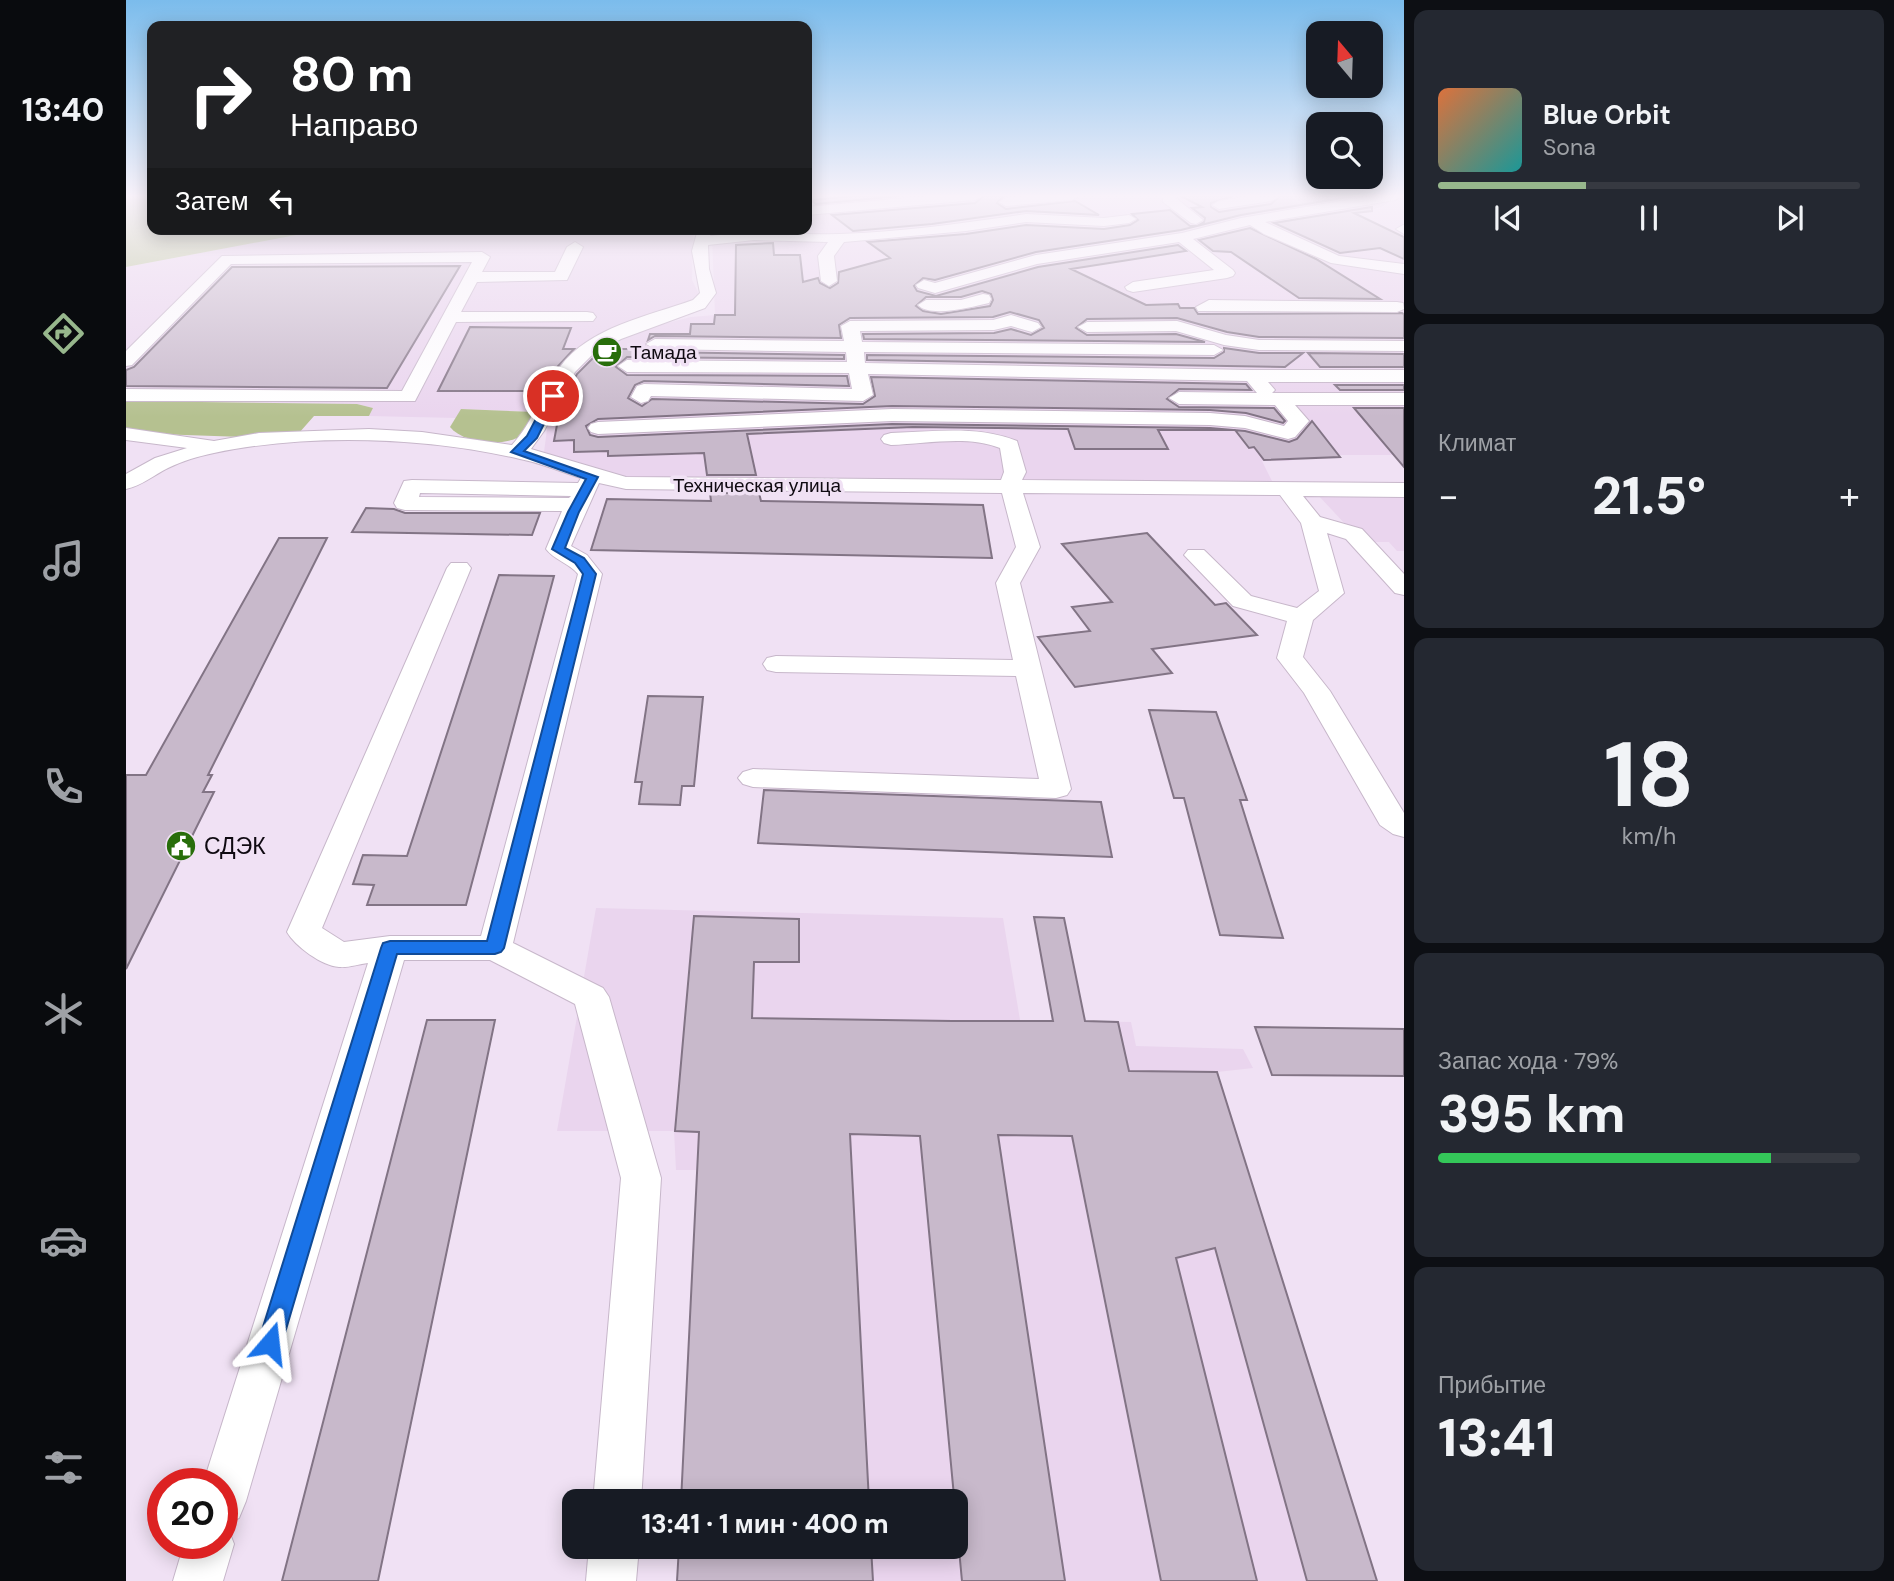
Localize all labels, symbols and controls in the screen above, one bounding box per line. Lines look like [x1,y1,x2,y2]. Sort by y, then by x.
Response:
north arrow [1306,21,1382,98]
map controls [1306,21,1383,189]
text: 80 m [290,42,413,106]
icon: right [175,49,266,140]
text: 13:40 [22,89,104,131]
text: Blue Orbit [1543,98,1671,132]
text: Направо [290,104,418,146]
button: search [1306,112,1383,189]
text: Sona [1543,132,1596,162]
icon: left [263,182,301,220]
text: Затем [175,184,249,218]
icon: previous [1489,199,1527,237]
icon: pause [1630,199,1668,237]
icon: next [1771,199,1809,237]
icon: directions [39,309,88,358]
cafe icon: Тамада [590,335,624,369]
place label: Тамада [630,340,697,365]
pin [523,366,583,426]
icon: arrive [534,377,572,415]
text: Климат [1438,428,1516,458]
text: 21.5° [1592,462,1706,530]
text: − [1438,471,1459,521]
text: + [1839,471,1860,521]
street label: Техническая улица [673,473,841,498]
icon: music [39,536,88,585]
text: 18 [1604,716,1694,834]
icon: phone [39,762,88,811]
text: km/h [1622,821,1676,851]
public building icon: СДЭК [164,829,198,863]
place label: СДЭК [204,831,266,861]
icon: climate [39,989,88,1038]
text: Запас хода · 79% [1438,1046,1618,1076]
text: 395 km [1438,1080,1625,1148]
icon: car [39,1216,88,1265]
position arrow [233,1306,307,1380]
text: Прибытие [1438,1370,1546,1400]
text: 13:41 [1438,1404,1555,1472]
icon: filters [39,1443,88,1492]
speed limit sign: 20 [147,1468,238,1559]
text: 13:41 · 1 мин · 400 m [641,1507,889,1541]

